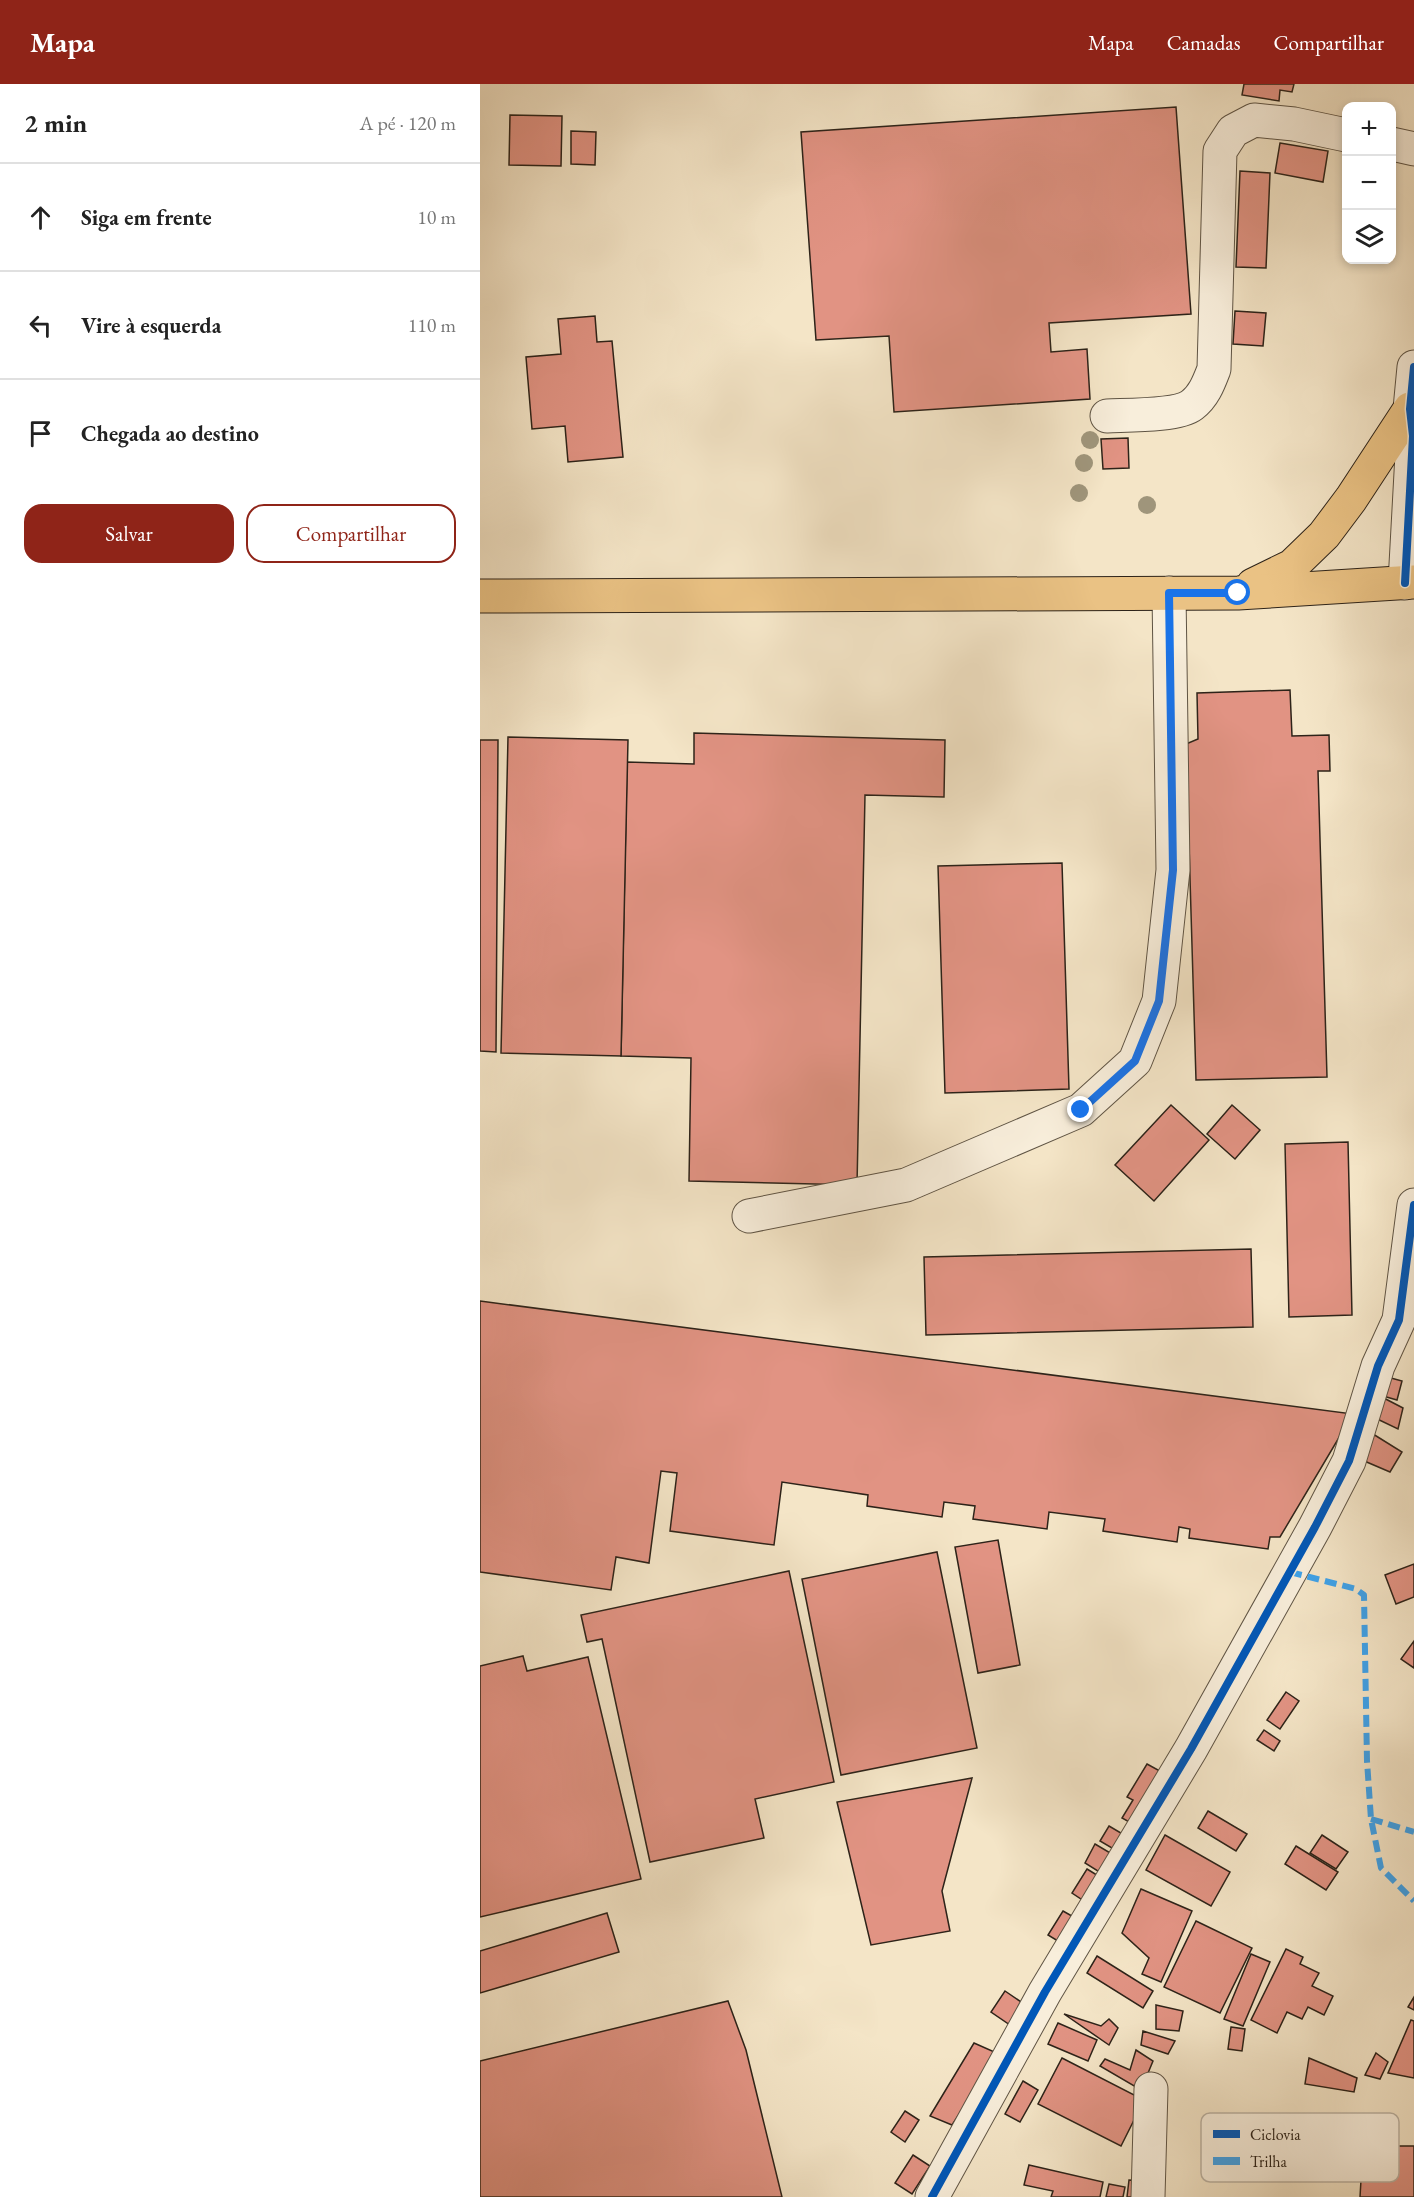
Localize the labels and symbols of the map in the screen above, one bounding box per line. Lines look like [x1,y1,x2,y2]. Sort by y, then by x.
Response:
route start [1224,579,1250,605]
route end [1067,1096,1093,1122]
legend [1201,2113,1399,2182]
text: Ciclovia [1250,2124,1301,2145]
text: Trilha [1250,2151,1287,2172]

